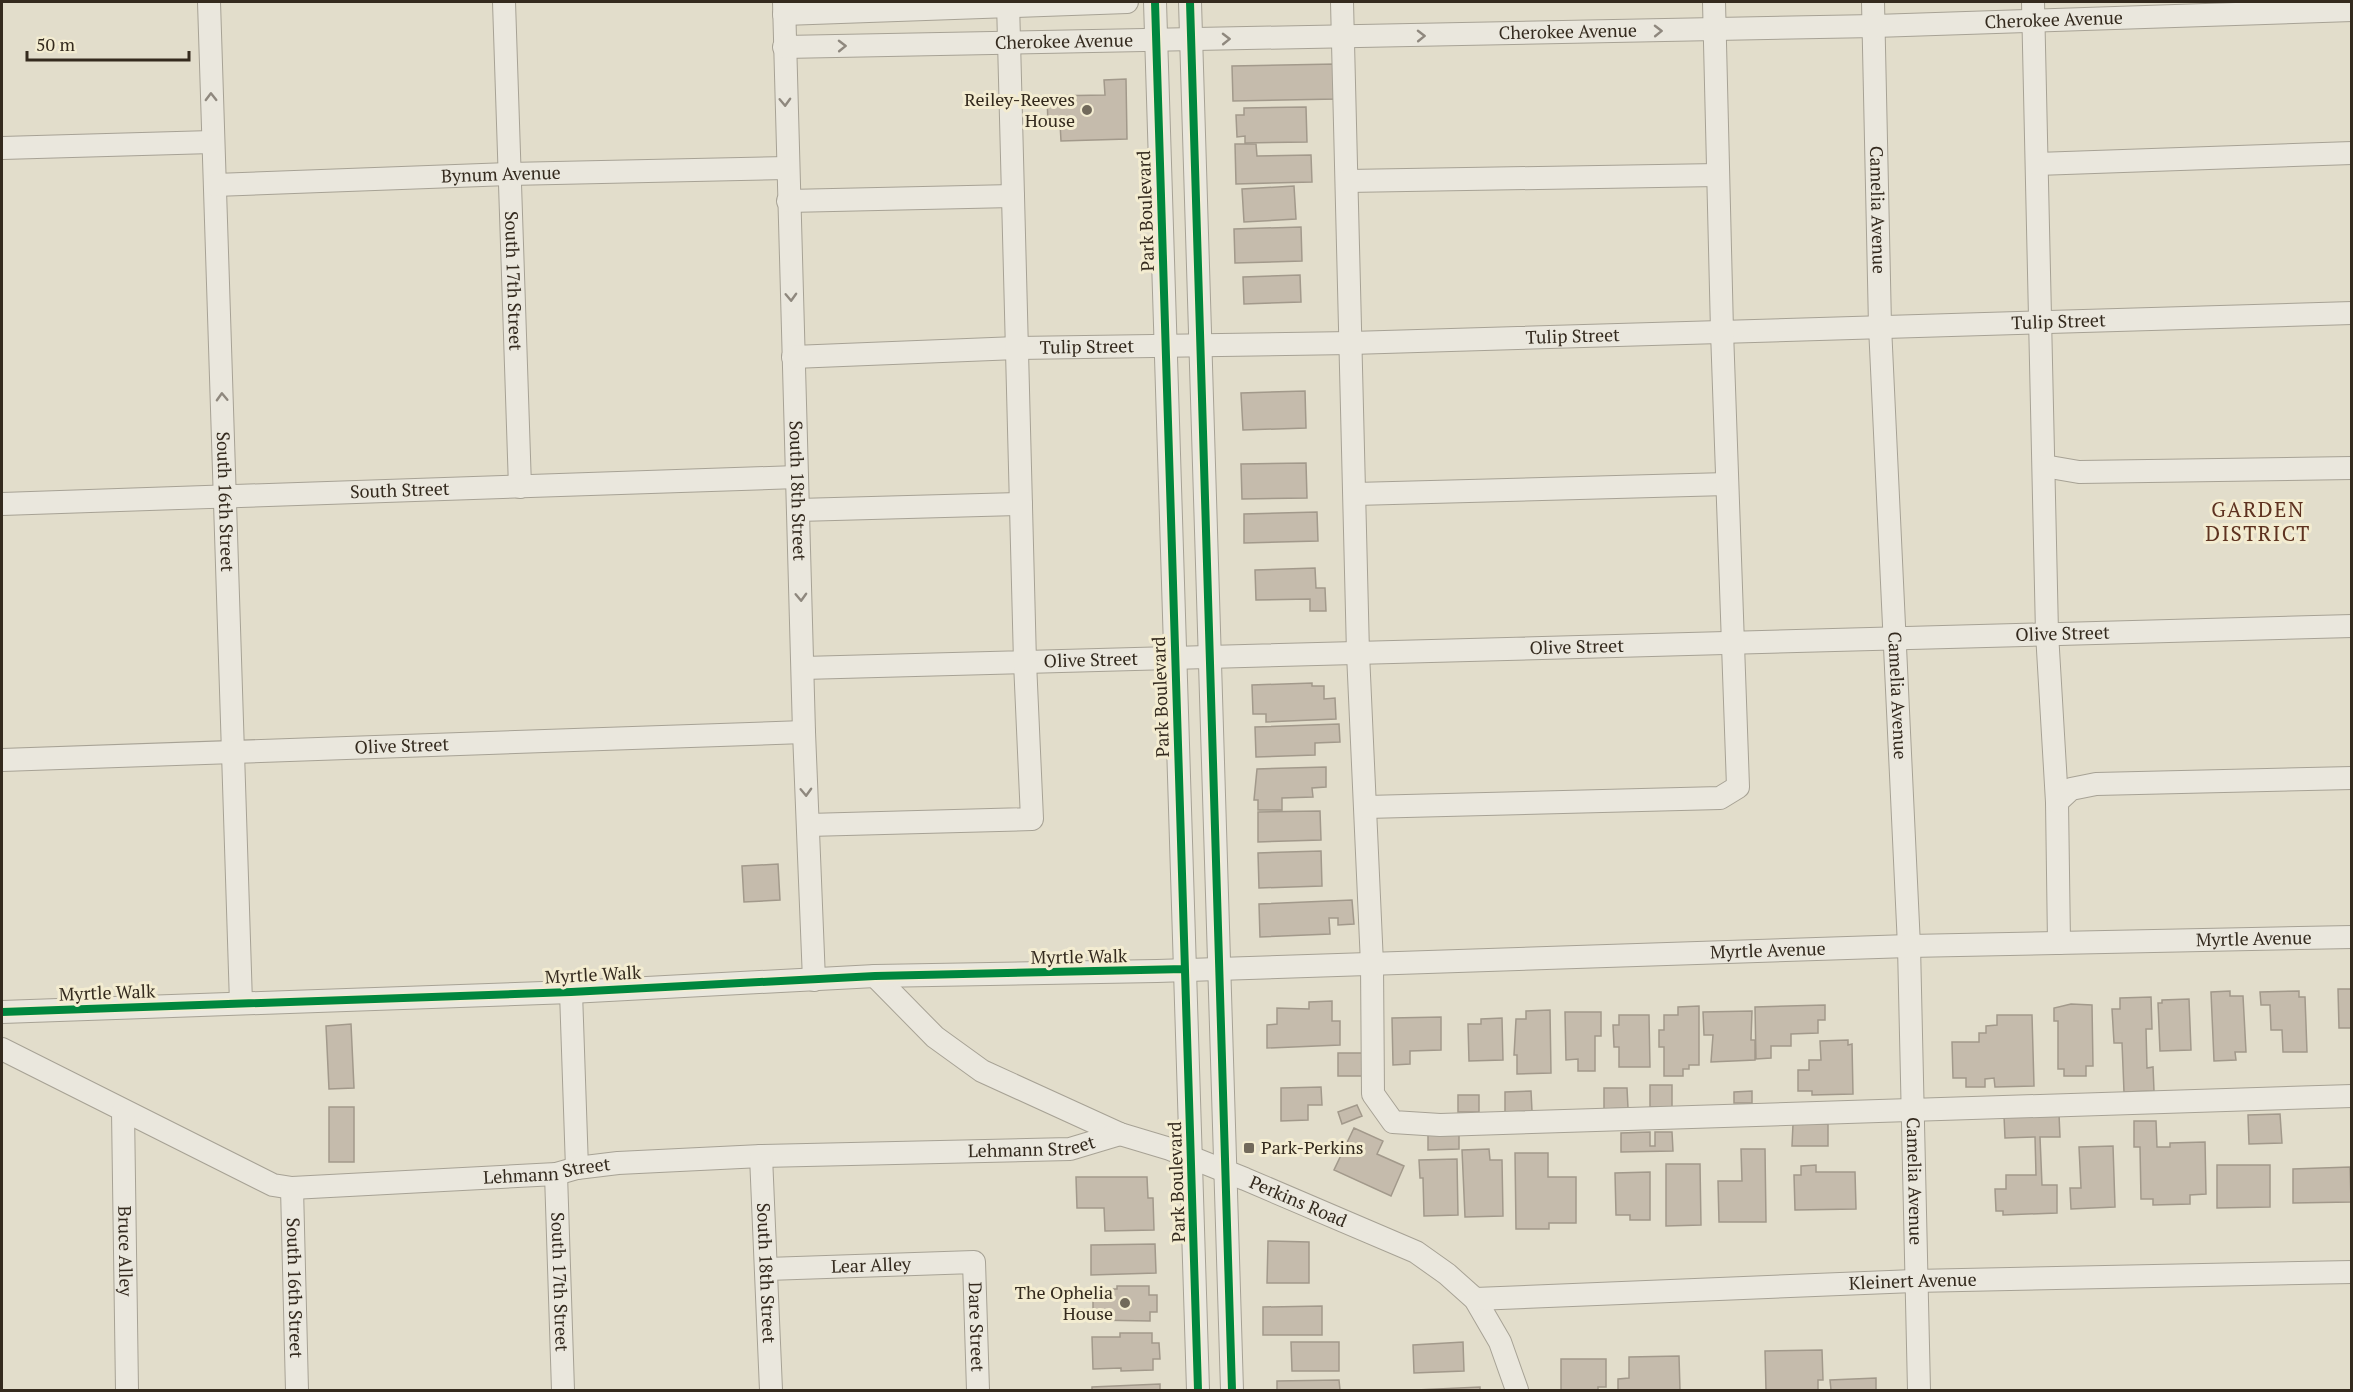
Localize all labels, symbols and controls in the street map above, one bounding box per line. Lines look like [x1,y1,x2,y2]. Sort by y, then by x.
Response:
street label: Cherokee Avenue [1984,5,2123,33]
street label: Cherokee Avenue [1498,18,1637,44]
scale bar [27,24,189,62]
one-way arrow [1654,25,1663,37]
street label: Cherokee Avenue [995,27,1133,54]
one-way arrow [1417,30,1426,42]
text: 50 m [36,32,76,56]
one-way arrow [1222,33,1231,45]
one-way arrow [838,40,847,52]
place label: Reiley-Reeves House [964,87,1075,132]
one-way arrow [205,93,217,102]
one-way arrow [779,97,792,106]
marker: Reiley-Reeves House [1080,103,1094,117]
street label: Camelia Avenue [1865,146,1892,274]
street label: Park Boulevard [1131,150,1159,272]
street label: Bynum Avenue [440,160,561,188]
street label: South 17th Street [500,211,529,351]
one-way arrow [785,292,798,301]
street label: Tulip Street [2011,307,2106,334]
street label: Tulip Street [1525,322,1621,349]
street label: Tulip Street [1039,333,1135,359]
one-way arrow [216,392,228,401]
street label: South 18th Street [784,420,812,562]
street label: South 16th Street [212,431,240,573]
street label: South Street [350,476,450,503]
district label: GARDEN DISTRICT [2205,495,2311,547]
one-way arrow [795,592,807,601]
street label: Olive Street [2015,620,2110,646]
street label: Camelia Avenue [1883,631,1913,760]
street label: Olive Street [1529,633,1625,659]
street label: Park Boulevard [1146,636,1174,758]
street label: Olive Street [1043,646,1139,672]
street label: Olive Street [354,731,450,759]
one-way arrow [800,787,813,796]
street label: Myrtle Avenue [2196,925,2312,951]
street label: Myrtle Avenue [1710,936,1826,964]
street label: Myrtle Walk [1030,943,1128,969]
street label: Myrtle Walk [544,959,643,989]
street label: Myrtle Walk [58,978,156,1006]
street label: Camelia Avenue [1902,1117,1929,1246]
street label: Park Boulevard [1162,1121,1190,1243]
street label: Lehmann Street [968,1129,1098,1162]
place label: Park-Perkins [1261,1135,1363,1159]
marker: Park-Perkins [1242,1141,1256,1155]
street label: Lehmann Street [483,1151,612,1189]
street label: Perkins Road [1246,1169,1351,1232]
street label: South 18th Street [752,1202,782,1344]
street label: Bruce Alley [113,1206,139,1297]
street label: South 17th Street [546,1212,575,1352]
street label: South 16th Street [282,1217,309,1359]
street label: Lear Alley [831,1251,912,1278]
street label: Kleinert Avenue [1848,1267,1977,1295]
place label: The Ophelia House [1015,1280,1113,1325]
street label: Dare Street [964,1281,990,1373]
marker: The Ophelia House [1118,1296,1132,1310]

